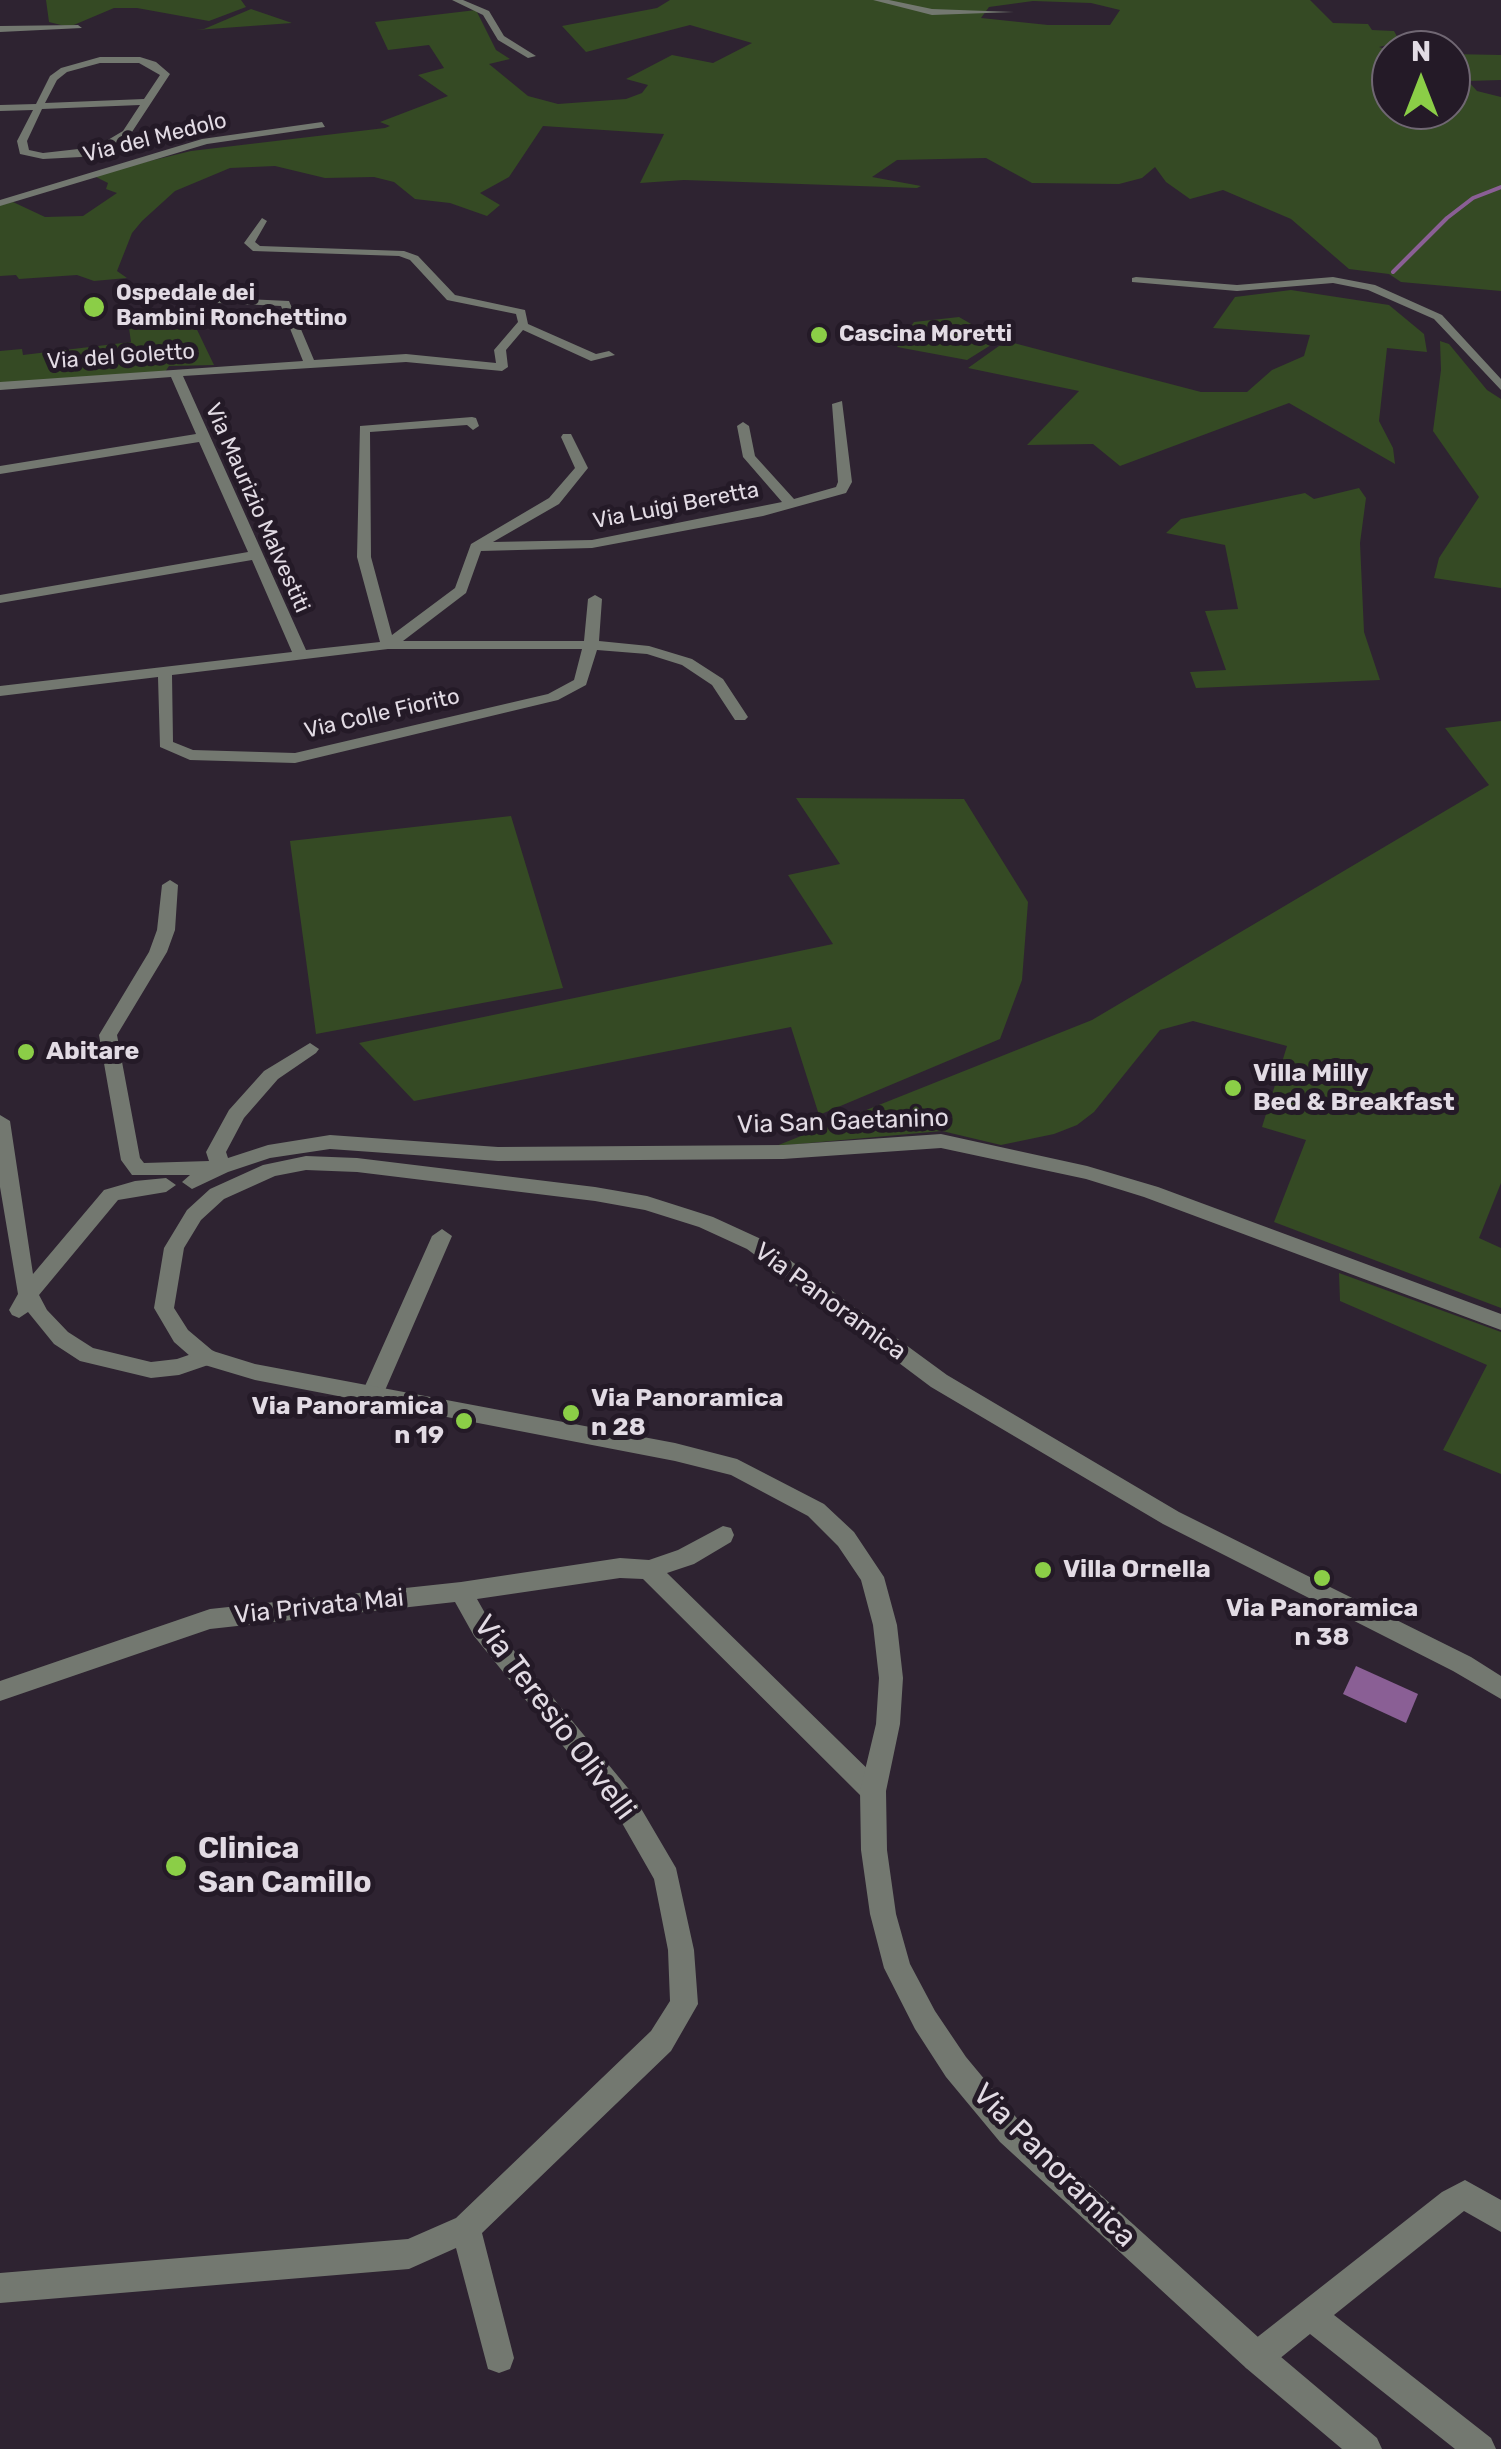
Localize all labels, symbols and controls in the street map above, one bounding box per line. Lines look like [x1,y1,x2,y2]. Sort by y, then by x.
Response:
north arrow [1371,30,1471,130]
text: N [1411,35,1431,68]
street label: Via del Medolo [81,107,229,169]
place label: Ospedale dei Bambini Ronchettino [116,281,347,332]
marker: Ospedale dei Bambini Ronchettino [81,294,107,320]
place label: Cascina Moretti [839,322,1012,348]
marker: Cascina Moretti [808,324,830,346]
street label: Via del Goletto [46,339,196,375]
street label: Via Maurizio Malvestiti [199,399,315,617]
street label: Via Luigi Beretta [591,477,761,535]
street label: Via Colle Fiorito [302,683,462,745]
place label: Abitare [46,1037,139,1067]
marker: Abitare [15,1041,37,1063]
place label: Villa Milly Bed & Breakfast [1253,1059,1455,1118]
marker: Villa Milly Bed & Breakfast [1222,1077,1244,1099]
street label: Via San Gaetanino [737,1103,949,1141]
street label: Via Panoramica [748,1237,912,1367]
place label: Via Panoramica n 28 [591,1384,783,1443]
place label: Via Panoramica n 19 [252,1392,444,1451]
marker: Via Panoramica n 28 [560,1402,582,1424]
marker: Via Panoramica n 19 [453,1410,475,1432]
place label: Villa Ornella [1063,1555,1211,1585]
marker: Villa Ornella [1032,1559,1054,1581]
marker: Via Panoramica n 38 [1311,1567,1333,1589]
street label: Via Privata Mai [233,1583,405,1631]
place label: Via Panoramica n 38 [1226,1594,1418,1653]
street label: Via Teresio Olivelli [465,1609,643,1827]
place label: Clinica San Camillo [198,1831,372,1902]
marker: Clinica San Camillo [163,1853,189,1879]
street label: Via Panoramica [965,2077,1143,2255]

